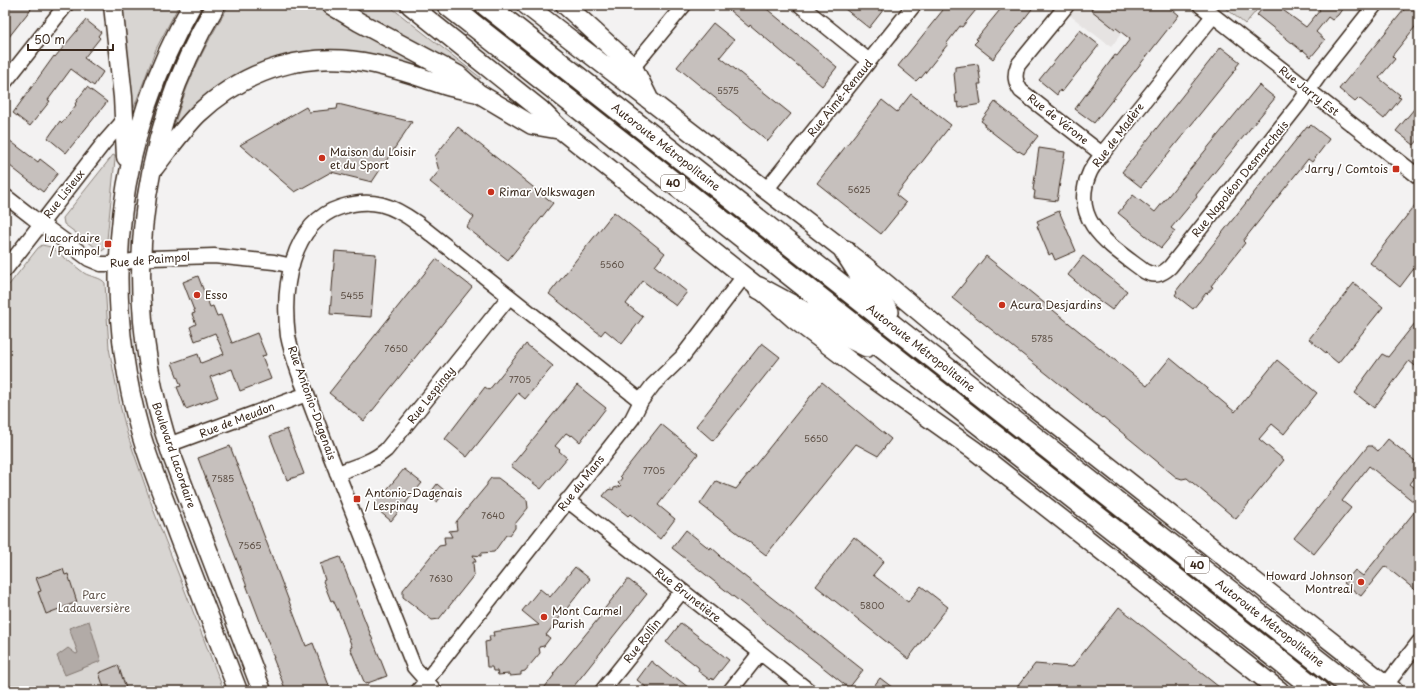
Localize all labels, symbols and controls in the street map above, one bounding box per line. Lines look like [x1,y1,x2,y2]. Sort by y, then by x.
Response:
scale bar [28,26,113,52]
text: 50 m [34,30,65,48]
street label: Rue Aimé-Renaud [803,55,876,140]
street label: Rue Jarry Est [1276,62,1343,120]
house number: 5575 [717,83,739,97]
street label: Rue de Vérone [1024,89,1093,148]
street label: Rue de Madère [1088,98,1148,171]
street label: Autoroute Métropolitaine [608,99,724,195]
street label: Rue Napoléon Desmarchais [1187,117,1292,241]
place label: Maison du Loisir et du Sport [330,143,417,173]
marker: Maison du Loisir et du Sport [317,153,327,163]
place label: Jarry / Comtois [1305,160,1388,177]
marker: Jarry / Comtois [1391,164,1401,174]
street label: Rue Lisieux [39,165,88,222]
road number: 40 [661,175,685,191]
house number: 5625 [847,182,871,196]
place label: Rimar Volkswagen [499,183,595,200]
marker: Rimar Volkswagen [486,187,496,197]
place label: Lacordaire / Paimpol [44,229,100,259]
marker: Lacordaire / Paimpol [103,239,113,249]
street label: Rue de Paimpol [109,248,191,271]
house number: 5560 [600,257,625,271]
place label: Esso [205,286,228,303]
house number: 5455 [340,288,364,302]
marker: Esso [192,290,202,300]
place label: Acura Desjardins [1010,296,1101,313]
street label: Autoroute Métropolitaine [863,300,979,396]
marker: Acura Desjardins [997,300,1007,310]
house number: 5785 [1031,331,1053,345]
house number: 7650 [384,341,408,355]
street label: Rue Antonio-Dagenais [284,343,341,462]
street label: Rue Lespinay [403,362,459,427]
house number: 7705 [509,372,531,386]
street label: Rue de Meudon [197,397,277,442]
street label: Boulevard Lacordaire [148,399,201,510]
house number: 5650 [804,431,829,445]
street label: Rue du Mans [553,451,608,514]
house number: 7705 [643,463,665,477]
house number: 7585 [212,471,234,485]
place label: Antonio-Dagenais / Lespinay [365,484,462,514]
marker: Antonio-Dagenais / Lespinay [352,494,362,504]
house number: 7640 [481,508,505,522]
house number: 7565 [238,538,262,552]
road number: 40 [1185,557,1209,573]
street label: Rue Brunetière [652,563,725,626]
place label: Howard Johnson Montreal [1266,567,1353,597]
house number: 7630 [429,571,453,585]
street label: Autoroute Métropolitaine [1212,575,1328,671]
marker: Howard Johnson Montreal [1356,577,1366,587]
park label: Parc Ladauversière [58,586,130,616]
house number: 5800 [860,598,885,612]
place label: Mont Carmel Parish [552,602,622,632]
marker: Mont Carmel Parish [539,612,549,622]
street label: Rue Rollin [619,615,664,666]

